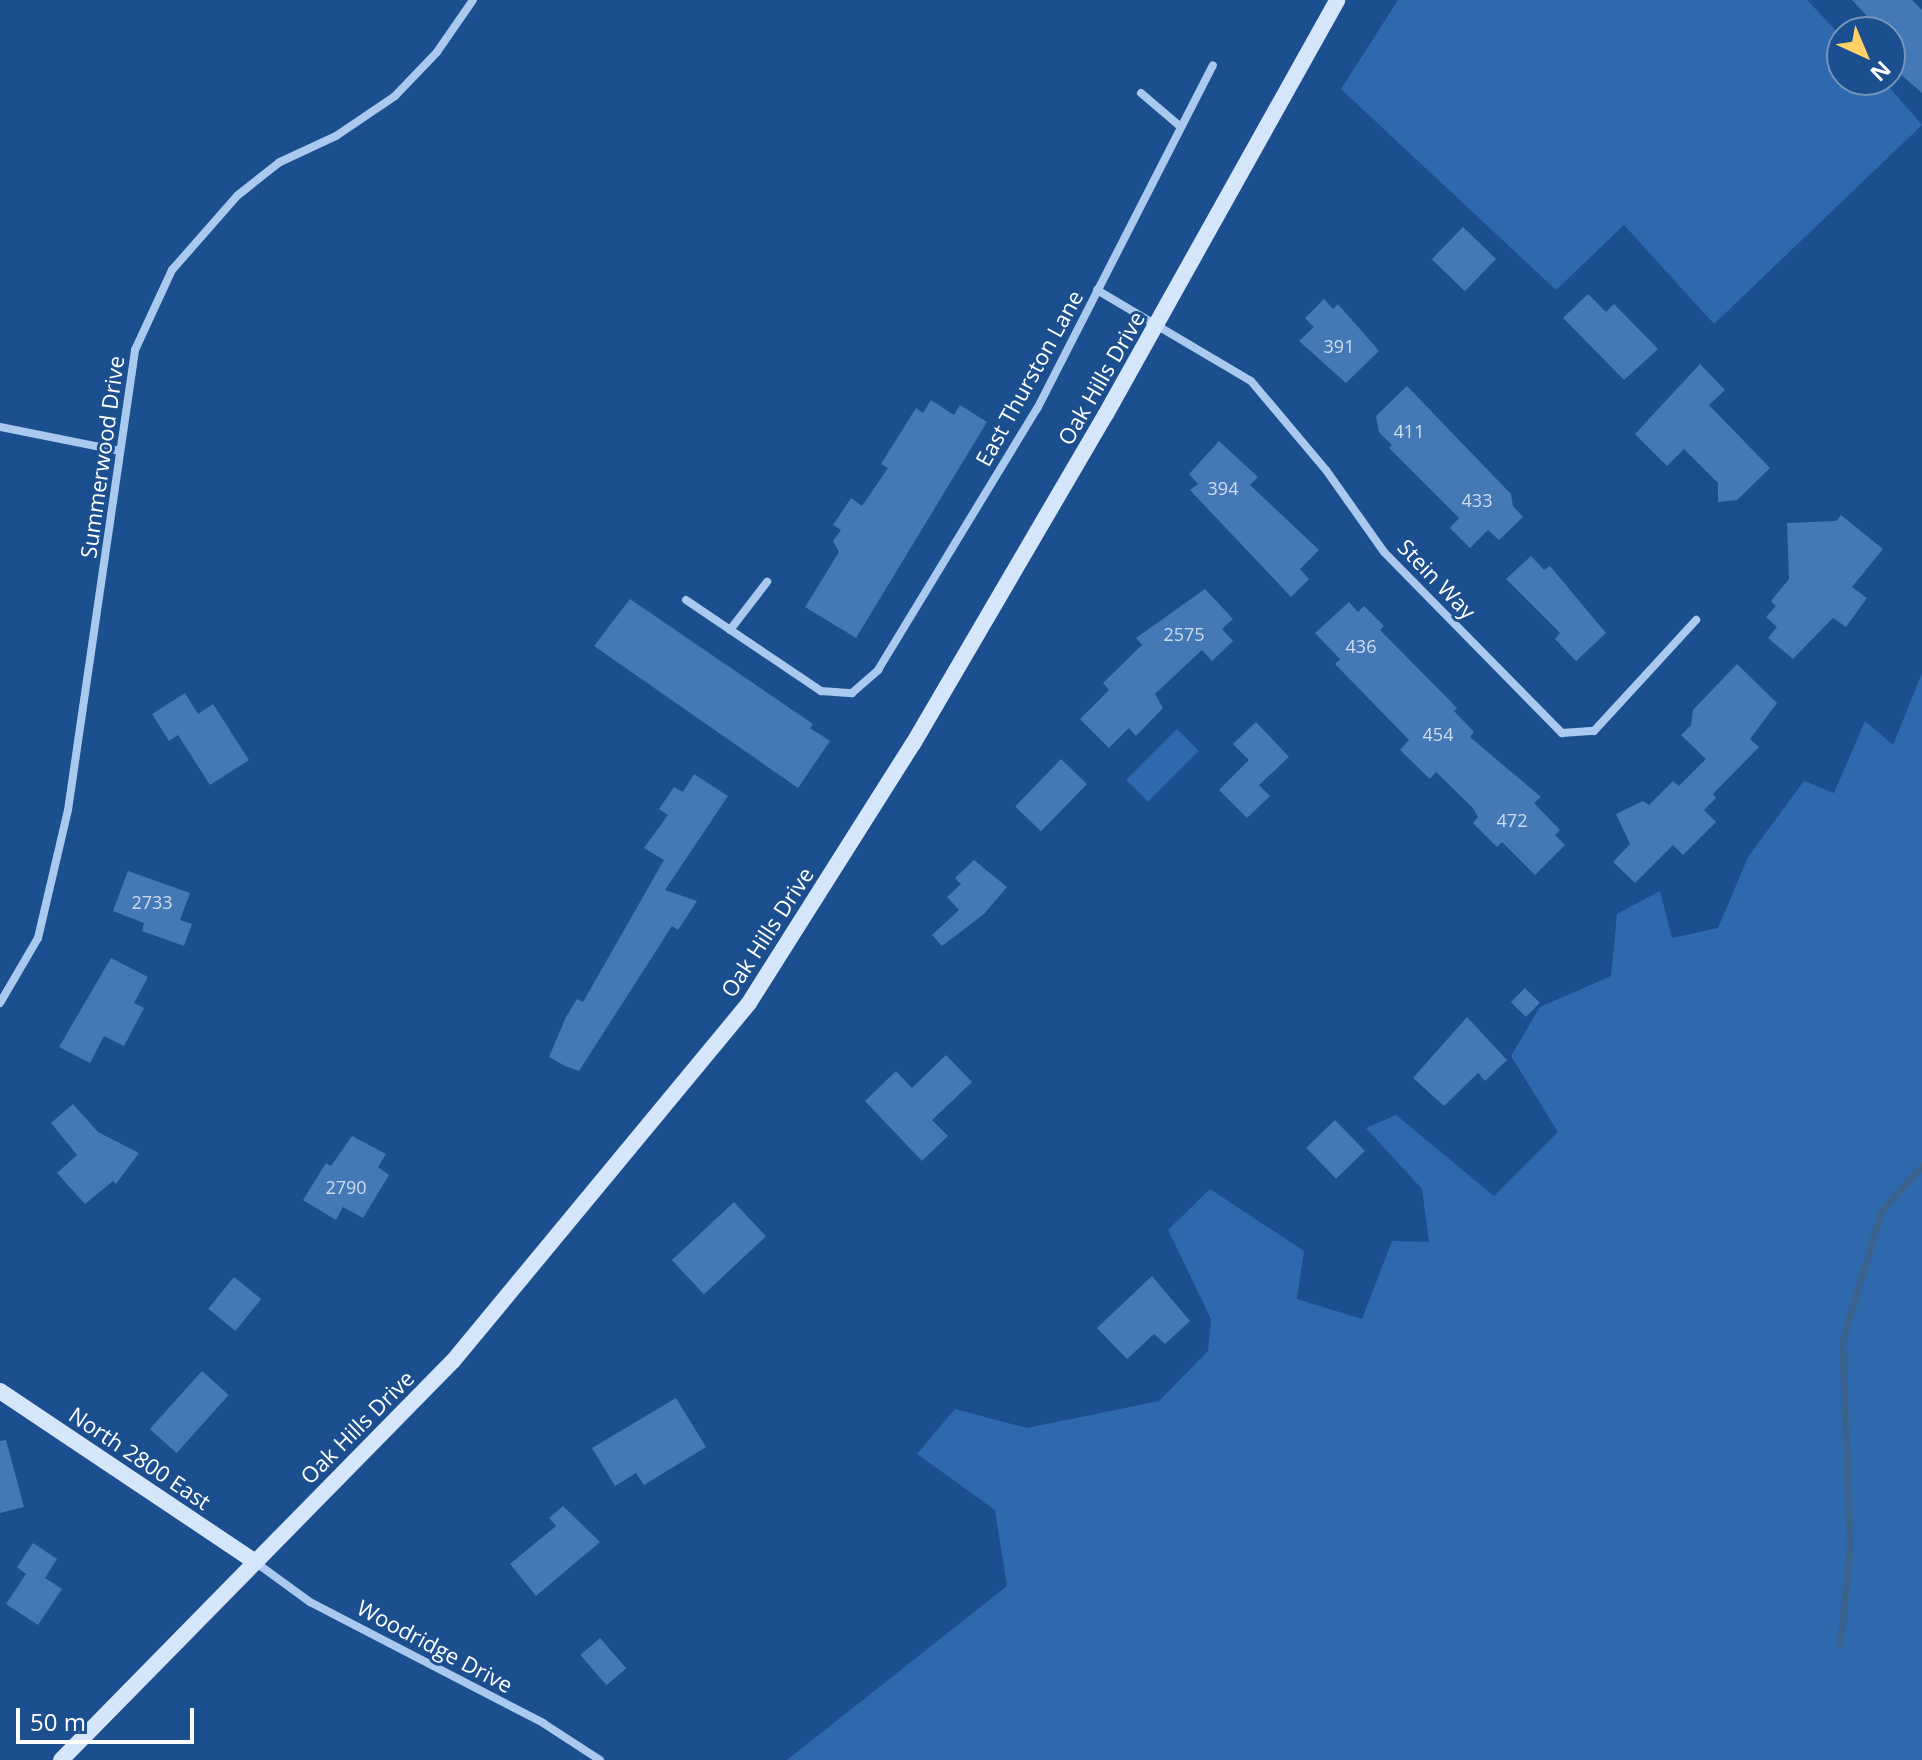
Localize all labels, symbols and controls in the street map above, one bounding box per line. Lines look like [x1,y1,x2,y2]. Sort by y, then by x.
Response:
north arrow [1826,16,1906,96]
text: N [1864,55,1898,89]
street label: East Thurston Lane [970,285,1088,471]
street label: Oak Hills Drive [1052,307,1150,449]
house number: 391 [1324,335,1354,357]
street label: Summerwood Drive [75,354,129,560]
house number: 411 [1394,420,1424,442]
house number: 394 [1208,477,1238,499]
house number: 433 [1462,489,1492,511]
street label: Stein Way [1393,534,1481,624]
house number: 2575 [1163,623,1205,645]
house number: 436 [1346,635,1376,657]
house number: 454 [1423,723,1453,745]
house number: 472 [1497,809,1527,831]
street label: Oak Hills Drive [715,862,819,1002]
house number: 2733 [131,891,173,913]
house number: 2790 [325,1176,367,1198]
street label: Oak Hills Drive [295,1365,419,1489]
street label: North 2800 East [64,1401,216,1515]
street label: Woodridge Drive [353,1594,517,1698]
scale bar [20,1692,198,1742]
text: 50 m [30,1705,86,1738]

